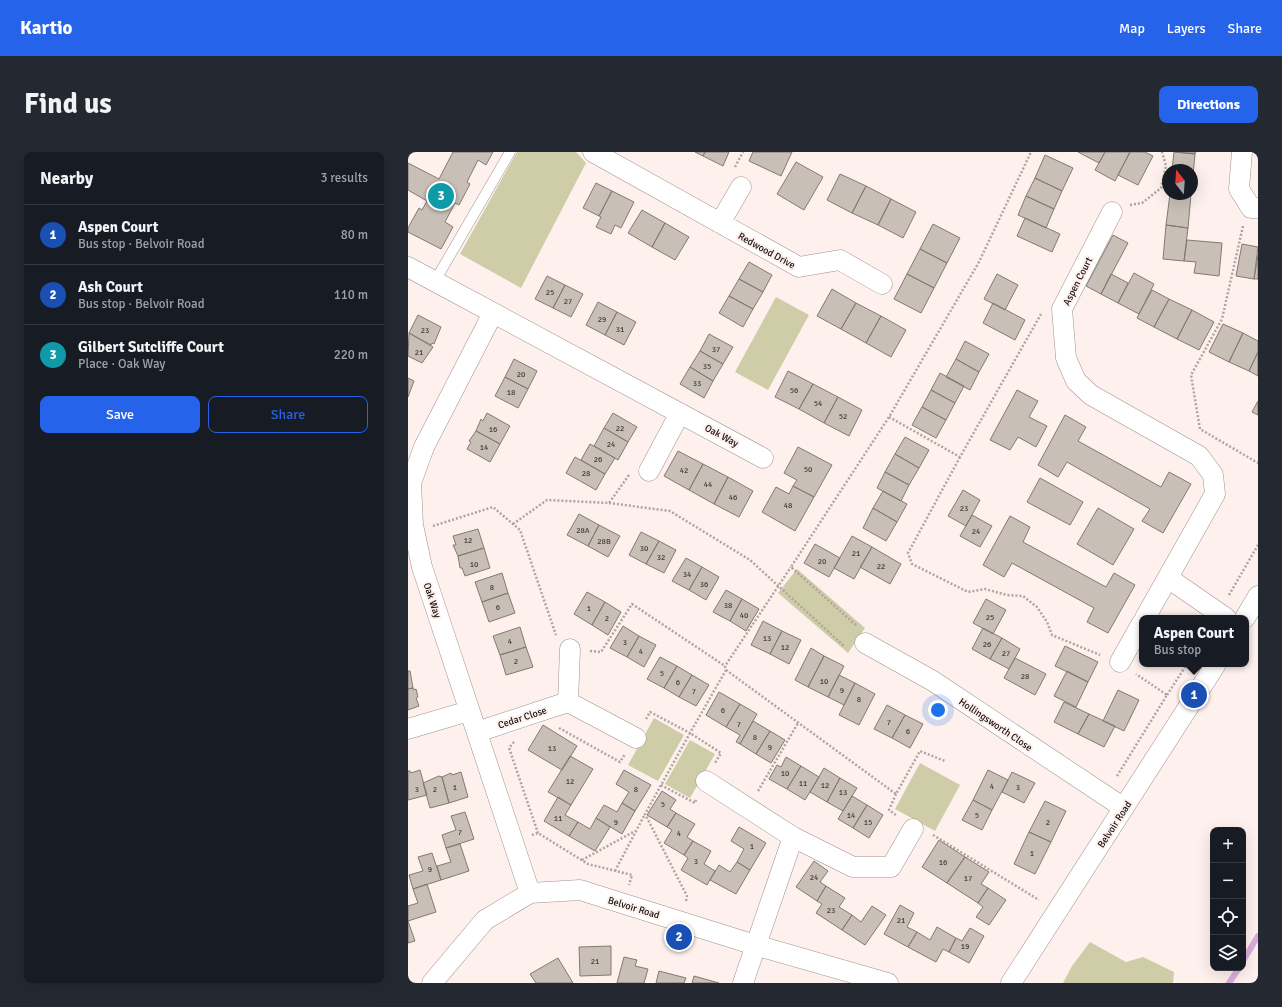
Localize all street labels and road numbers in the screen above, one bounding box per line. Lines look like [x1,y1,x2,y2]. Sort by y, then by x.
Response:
street label: Redwood Drive [736,230,797,272]
street label: Aspen Court [1061,255,1095,308]
street label: Oak Way [703,422,741,450]
street label: Oak Way [421,581,443,620]
street label: Hollingsworth Close [956,696,1035,754]
street label: Cedar Close [496,704,548,731]
street label: Belvoir Road [1095,799,1134,850]
street label: Belvoir Road [606,894,661,922]

